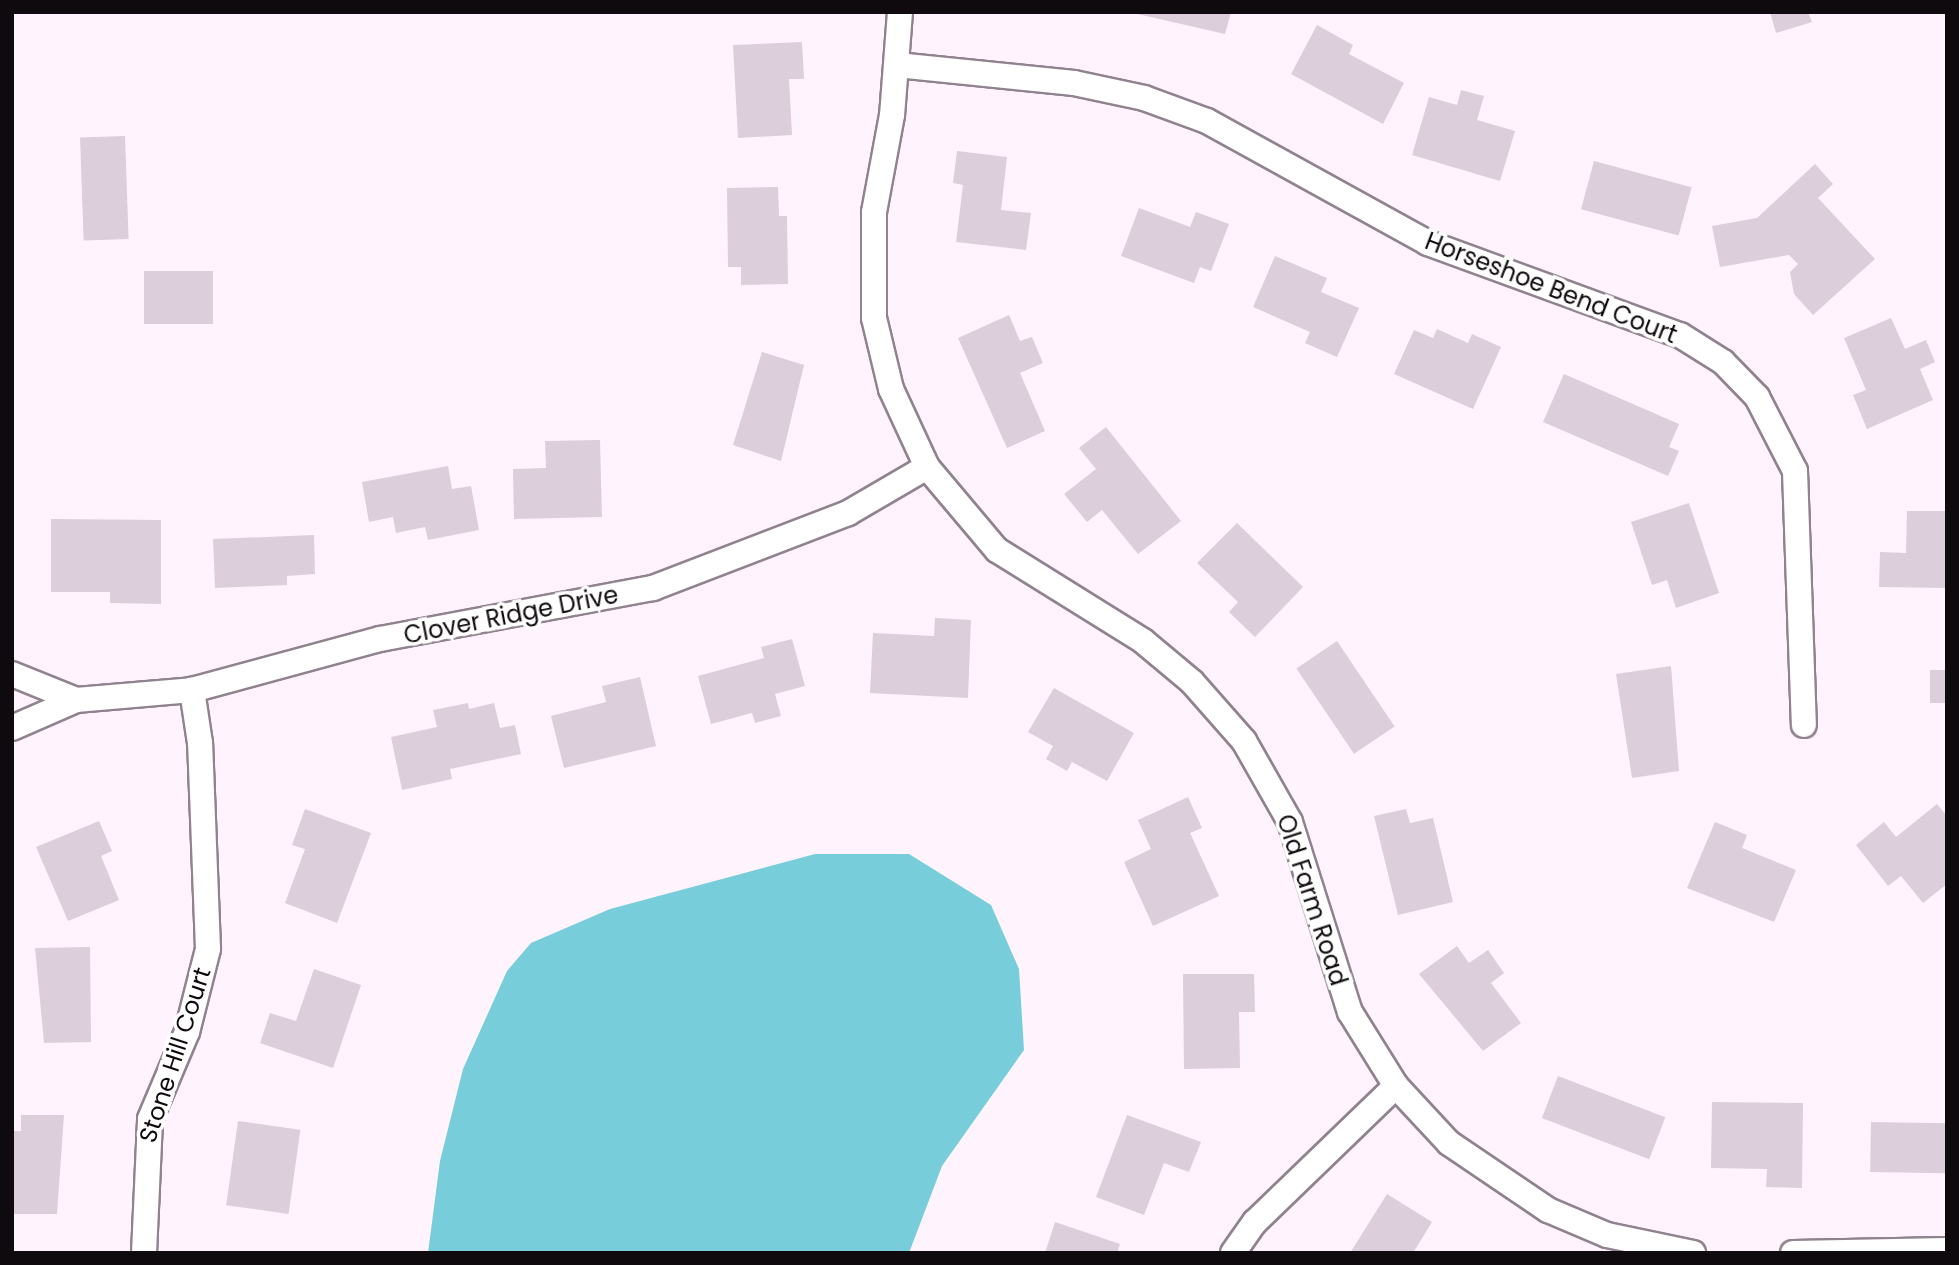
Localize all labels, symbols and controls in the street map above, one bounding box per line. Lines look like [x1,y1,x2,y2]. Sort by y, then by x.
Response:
street label: Horseshoe Bend Court [1421,227,1681,349]
street label: Clover Ridge Drive [401,580,621,650]
street label: Old Farm Road [1271,811,1353,989]
street label: Stone Hill Court [133,964,217,1146]

